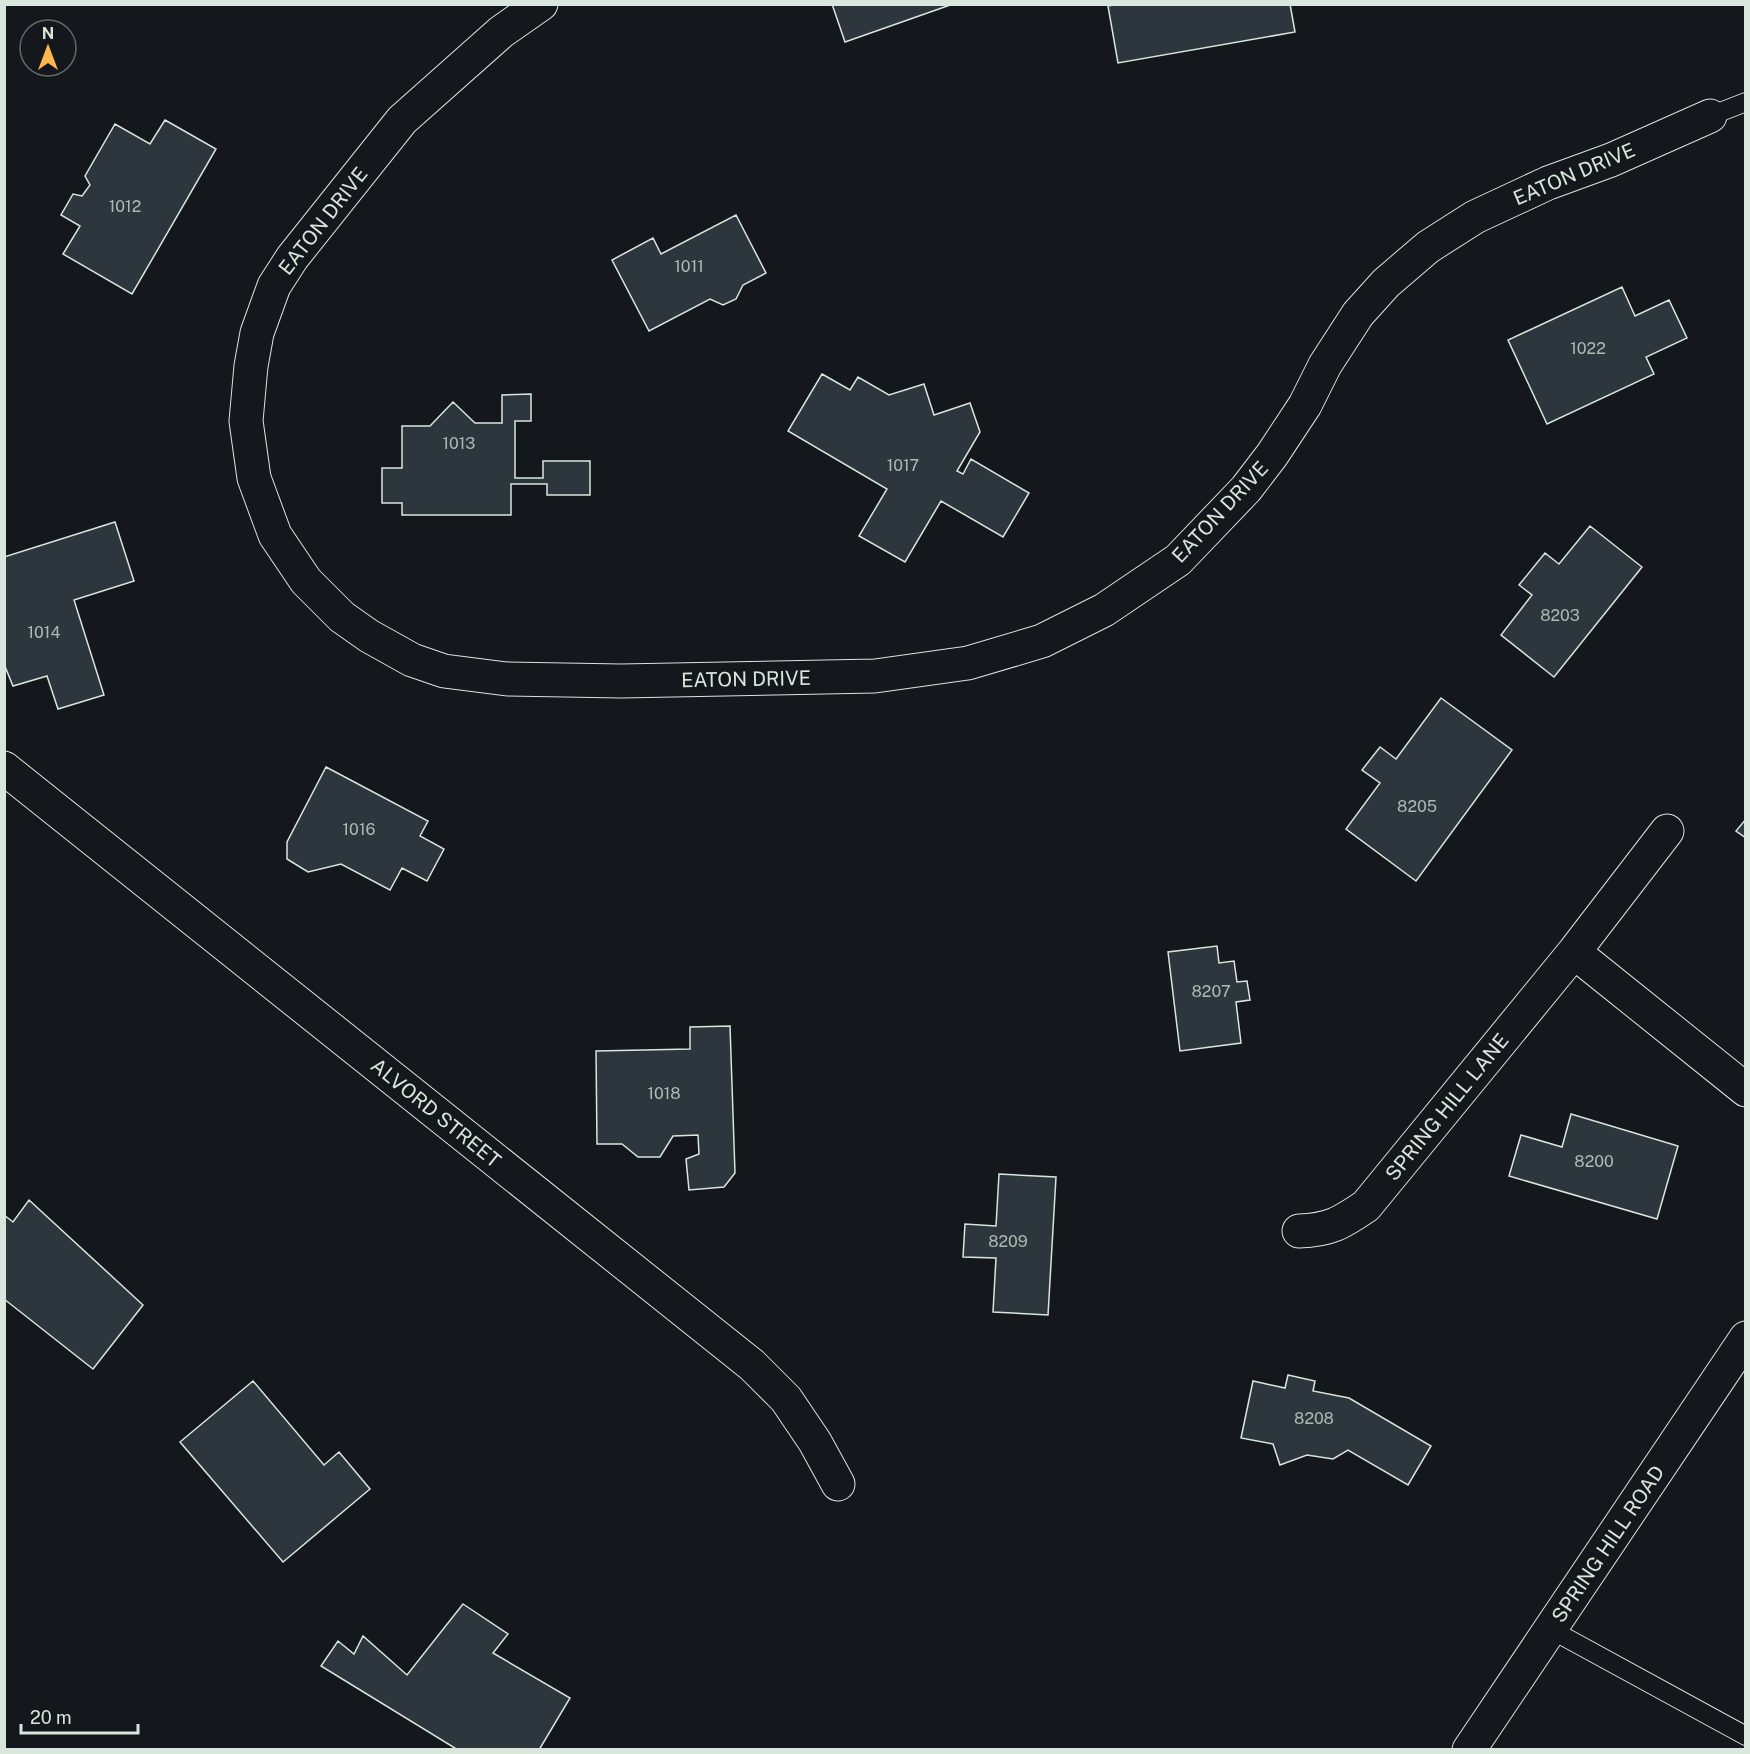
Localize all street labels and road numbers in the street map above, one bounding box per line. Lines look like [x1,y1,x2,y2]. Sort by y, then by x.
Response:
street label: EATON DRIVE [1509,138,1639,210]
street label: EATON DRIVE [274,162,372,280]
street label: EATON DRIVE [1167,456,1273,568]
street label: EATON DRIVE [681,666,811,692]
street label: SPRING HILL LANE [1380,1029,1514,1185]
street label: ALVORD STREET [366,1053,506,1173]
street label: SPRING HILL ROAD [1547,1461,1669,1627]

